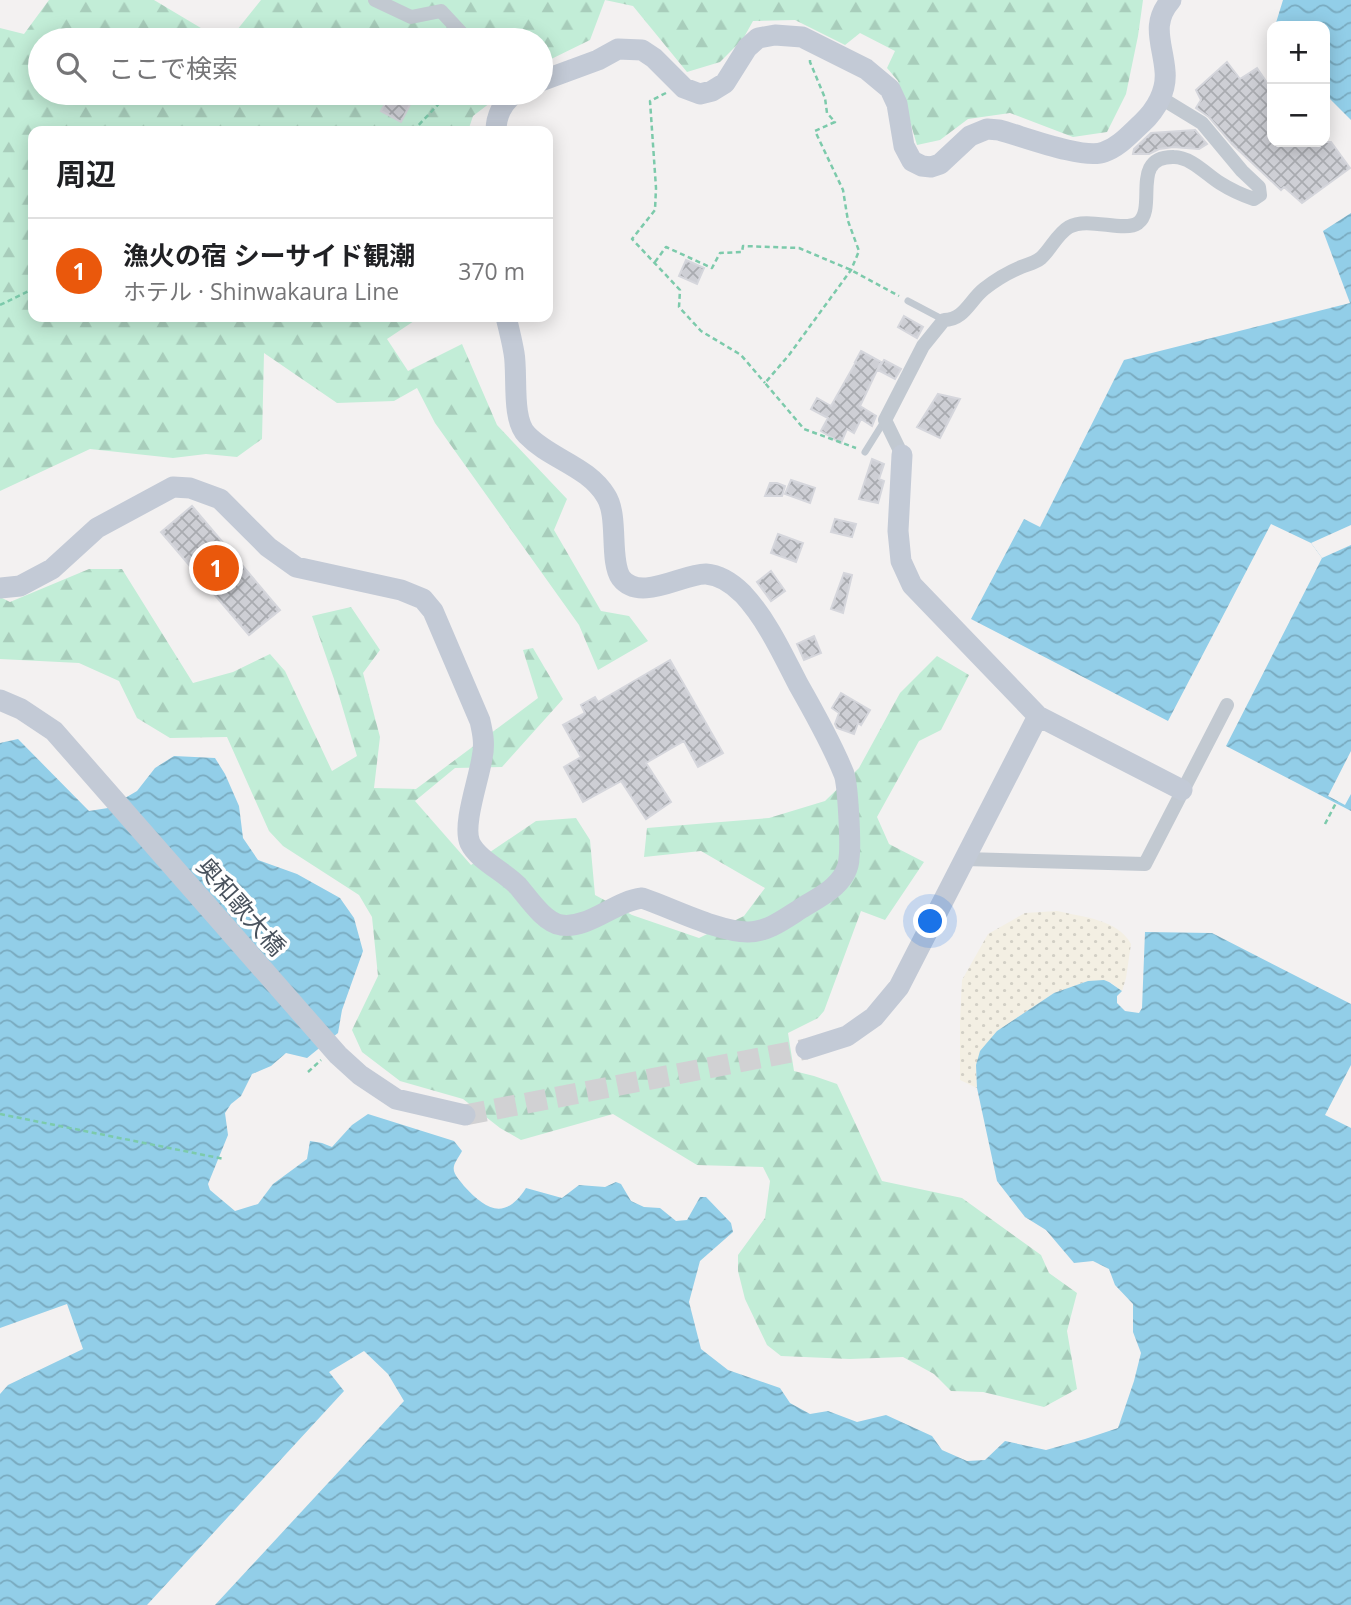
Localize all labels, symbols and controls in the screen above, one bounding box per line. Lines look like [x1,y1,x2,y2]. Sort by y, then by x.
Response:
map controls [1267,21,1330,147]
button: + [1267,21,1330,84]
search box [28,28,553,105]
icon: search [52,48,90,86]
text: ここで検索 [108,50,238,86]
button: − [1267,84,1330,147]
text: 周辺 [56,153,116,194]
text: 漁火の宿 シーサイド観潮 [123,237,415,273]
text: 1 [72,255,86,287]
text: 370 m [458,255,525,287]
text: ホテル · Shinwakaura Line [123,275,399,307]
pin: 1 [193,542,239,594]
street label: 奥和歌大橋 [190,850,294,962]
your location [913,904,947,938]

